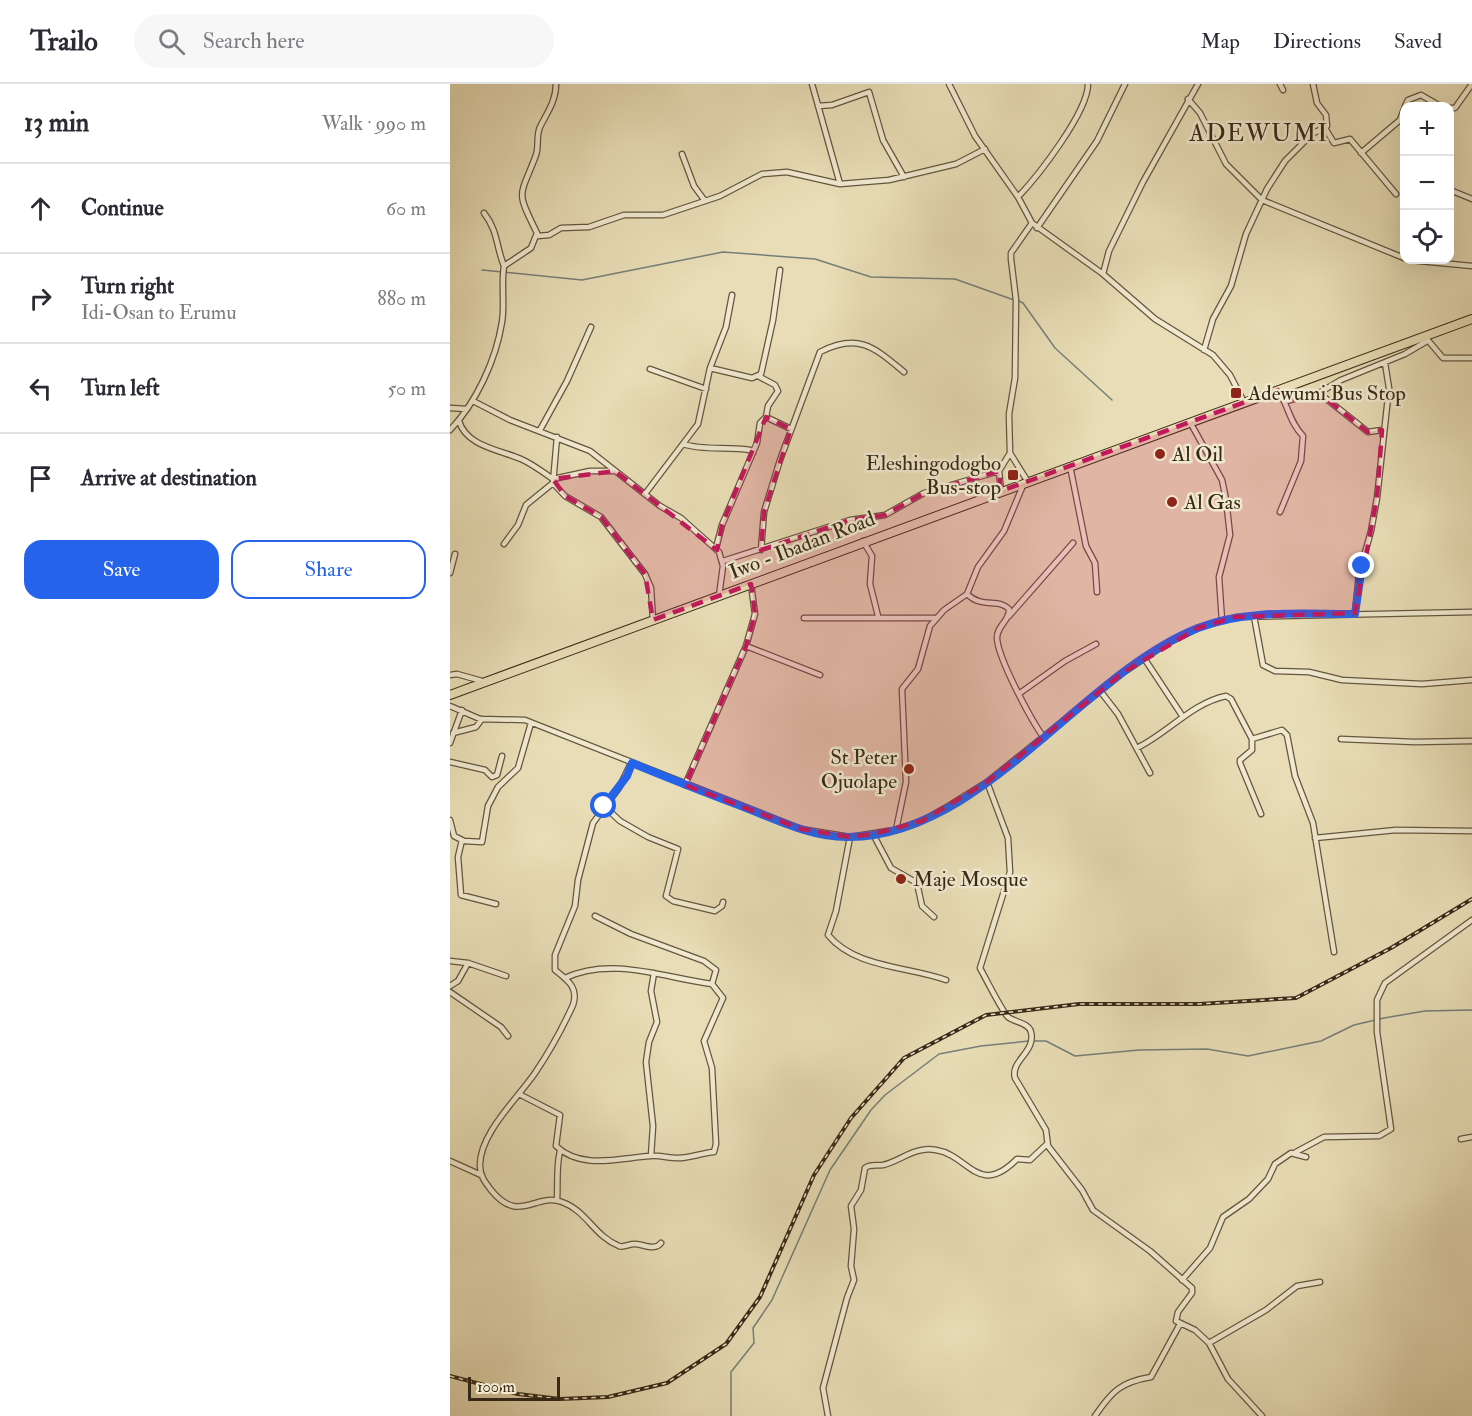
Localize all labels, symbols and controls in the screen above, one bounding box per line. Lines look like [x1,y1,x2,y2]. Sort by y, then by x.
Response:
search box [134,14,554,68]
text: Trailo [30,24,98,59]
icon: search [155,25,188,58]
text: Search here [203,27,304,55]
text: Map [1200,28,1240,55]
text: Directions [1273,28,1361,55]
text: Saved [1394,28,1442,55]
map controls [1400,102,1454,264]
button: + [1400,102,1454,156]
text: 13 min [24,107,89,139]
text: Walk · 990 m [322,111,426,136]
district label: ADEWUMI [1188,118,1329,149]
button: − [1400,156,1454,210]
icon: ahead [24,192,57,225]
text: Continue [81,194,164,222]
text: 60 m [386,196,426,221]
button: locate [1400,210,1454,264]
text: Turn right [81,272,174,300]
icon: right [24,282,57,315]
text: 880 m [377,286,426,311]
text: Idi-Osan to Erumu [81,300,237,325]
icon: left [24,372,57,405]
text: Turn left [81,374,160,402]
text: 50 m [387,376,426,401]
place label: Adewumi Bus Stop [1247,380,1406,407]
marker: Adewumi Bus Stop [1229,386,1243,400]
place label: Al Oil [1171,441,1224,468]
marker: Al Oil [1153,447,1167,461]
place label: Eleshingodogbo Bus-stop [866,450,1001,501]
icon: arrive [24,462,57,495]
text: Arrive at destination [81,464,257,492]
marker: Eleshingodogbo Bus-stop [1006,468,1020,482]
place label: Al Gas [1183,489,1241,516]
marker: Al Gas [1165,495,1179,509]
street label: Iwo - Ibadan Road [725,505,880,586]
button: Save [24,540,219,599]
button: Share [231,540,426,599]
route end [1348,552,1374,578]
place label: St Peter Ojuolape [821,744,897,795]
marker: St Peter Ojuolape [902,762,916,776]
route start [590,792,616,818]
place label: Maje Mosque [913,866,1028,893]
marker: Maje Mosque [894,872,908,886]
scale bar [468,1374,560,1402]
text: 100 m [477,1377,515,1397]

